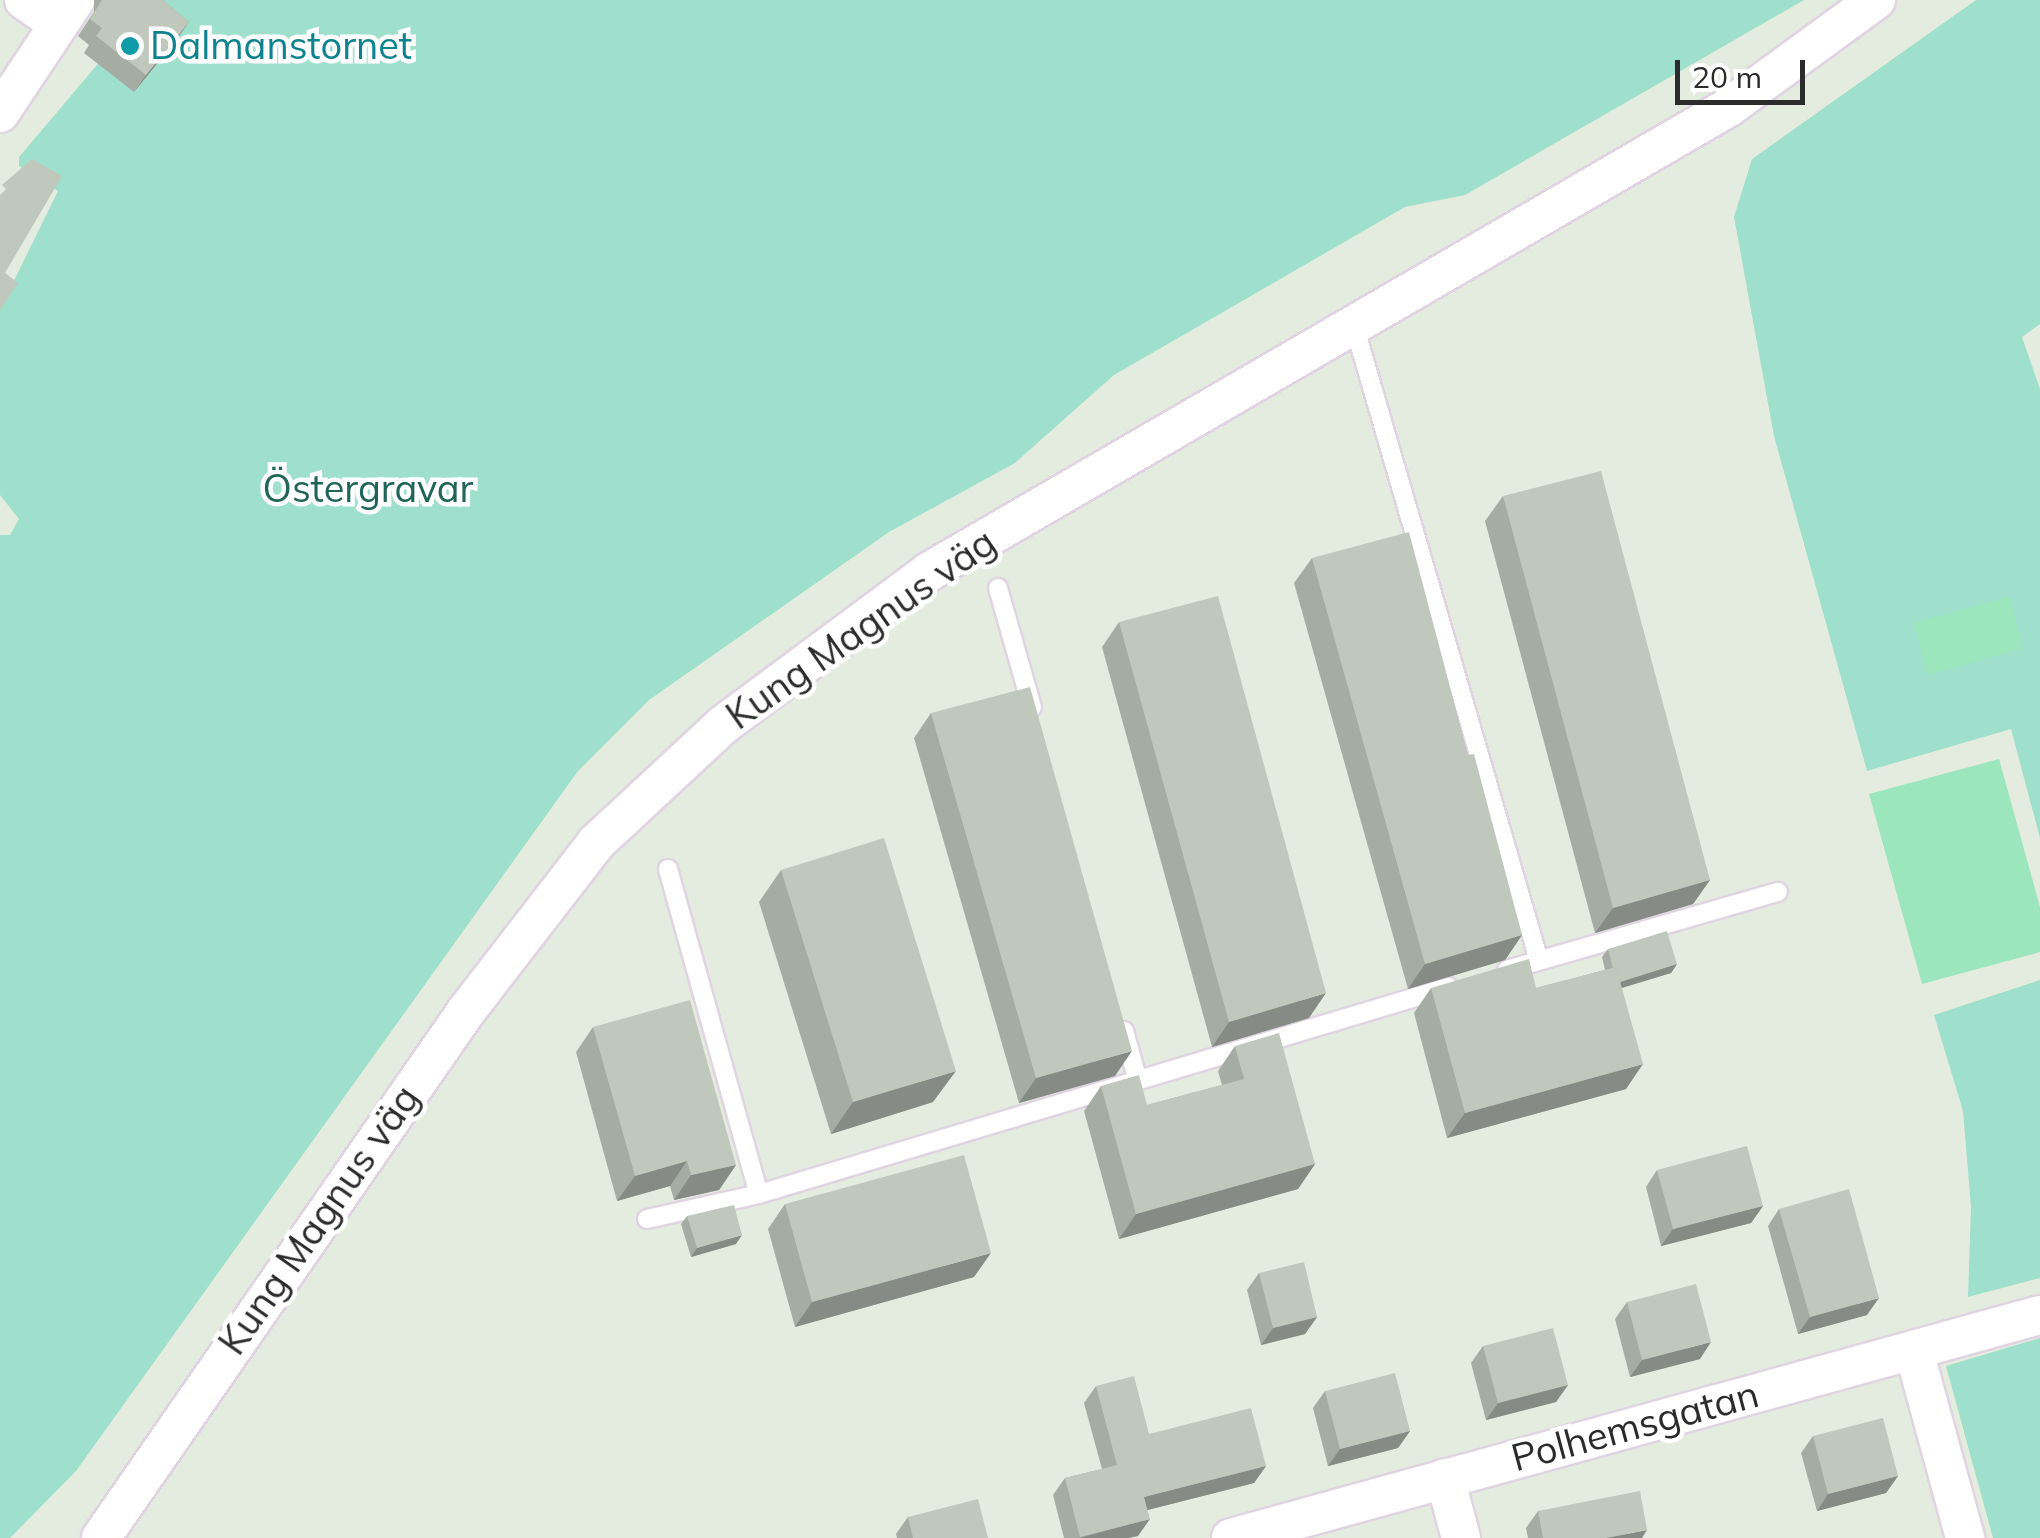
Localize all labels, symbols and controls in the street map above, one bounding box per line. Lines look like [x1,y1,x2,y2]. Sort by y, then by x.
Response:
place label: Dalmanstornet [150,23,412,69]
marker: Dalmanstornet [119,35,141,57]
scale bar [1680,40,1810,102]
text: 20 m [1692,58,1762,96]
park label: Östergravar [263,466,473,512]
street label: Kung Magnus väg [718,519,1004,739]
street label: Kung Magnus väg [209,1077,429,1363]
street label: Polhemsgatan [1506,1371,1764,1481]

